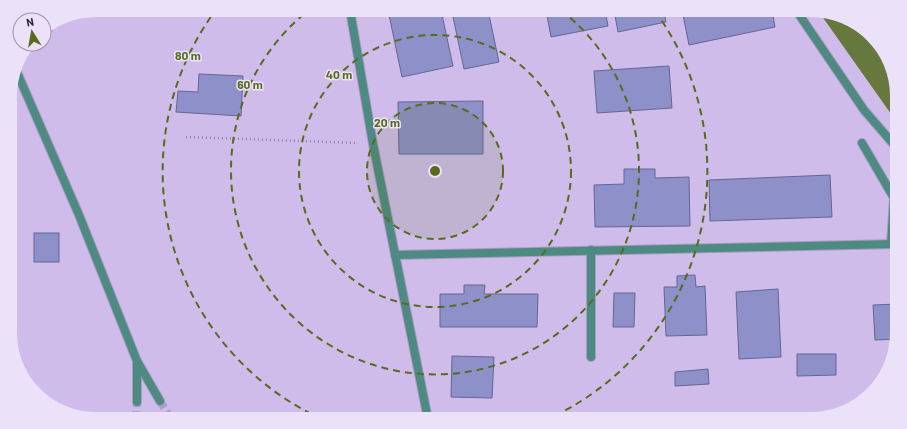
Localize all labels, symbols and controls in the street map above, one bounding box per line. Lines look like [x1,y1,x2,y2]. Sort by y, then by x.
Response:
north arrow [12,12,52,52]
text: N [25,15,35,29]
text: 80 m [175,48,201,62]
text: 40 m [326,67,352,81]
text: 60 m [237,77,263,91]
text: 20 m [374,115,400,129]
centre of rings [428,164,442,178]

